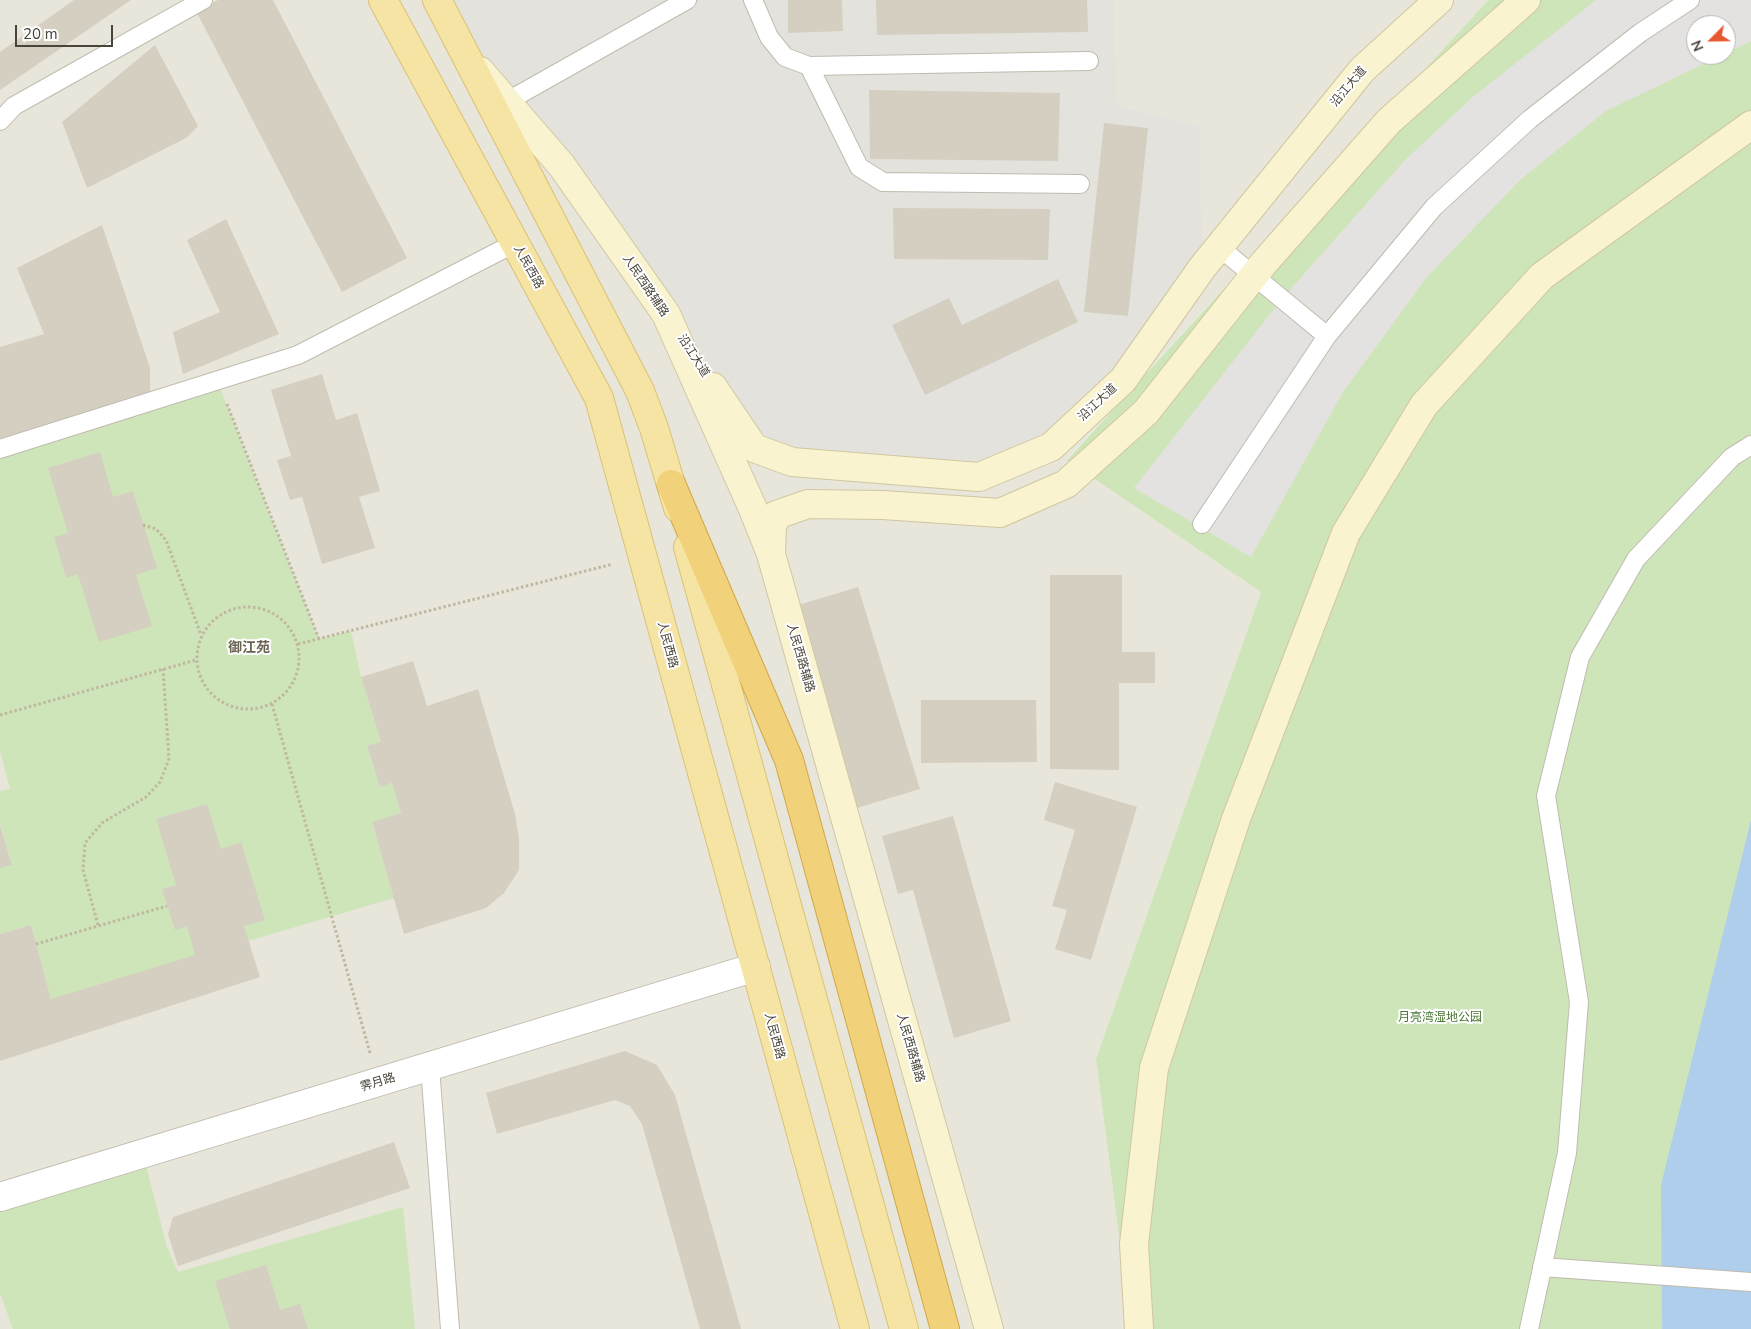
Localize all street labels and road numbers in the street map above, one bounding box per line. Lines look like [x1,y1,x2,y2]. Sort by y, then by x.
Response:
street label: 沿江大道 [1328,64,1370,110]
street label: 人民西路 [510,243,546,291]
street label: 人民西路辅路 [619,252,671,320]
street label: 沿江大道 [674,332,712,380]
street label: 沿江大道 [1076,381,1120,425]
street label: 人民西路 [654,620,680,670]
street label: 人民西路辅路 [783,621,817,695]
street label: 人民西路 [761,1011,787,1061]
street label: 人民西路辅路 [893,1011,927,1085]
street label: 霁月路 [359,1071,397,1095]

